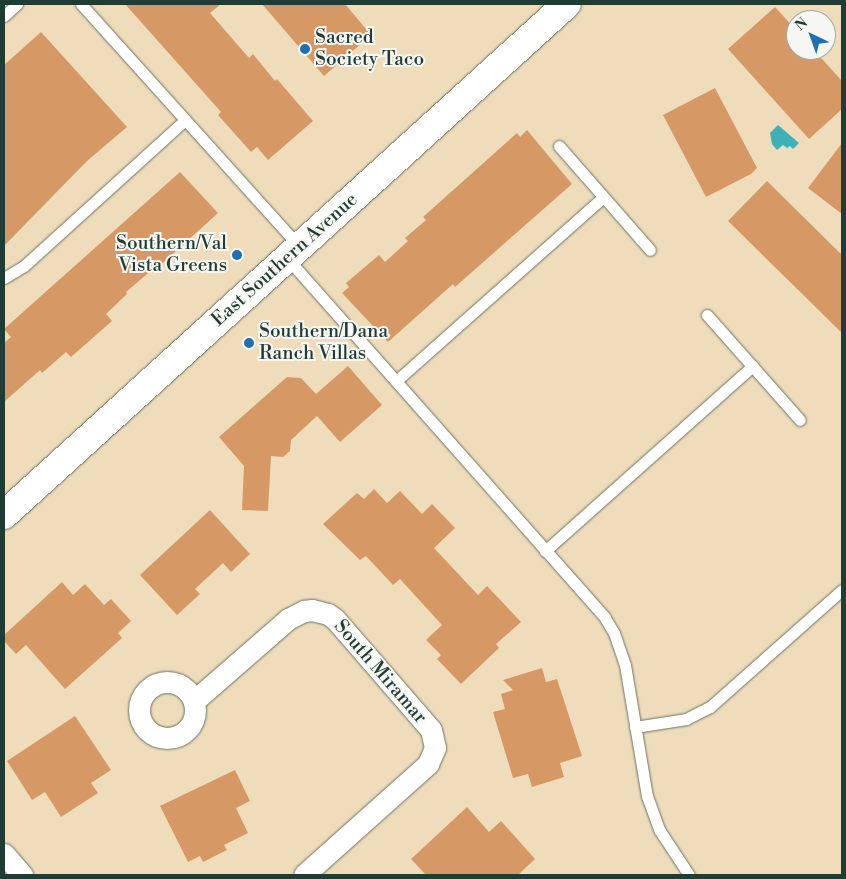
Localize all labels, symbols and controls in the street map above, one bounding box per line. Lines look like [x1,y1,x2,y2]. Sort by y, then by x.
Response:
north arrow [786,10,836,60]
text: N [791,14,812,35]
place label: Sacred Society Taco [315,27,424,71]
marker: Sacred Society Taco [299,43,311,55]
street label: East Southern Avenue [207,188,363,332]
place label: Southern/Val Vista Greens [116,233,227,277]
marker: Southern/Val Vista Greens [231,249,243,261]
place label: Southern/Dana Ranch Villas [259,321,388,365]
marker: Southern/Dana Ranch Villas [243,337,255,349]
street label: South Miramar [329,616,431,728]

